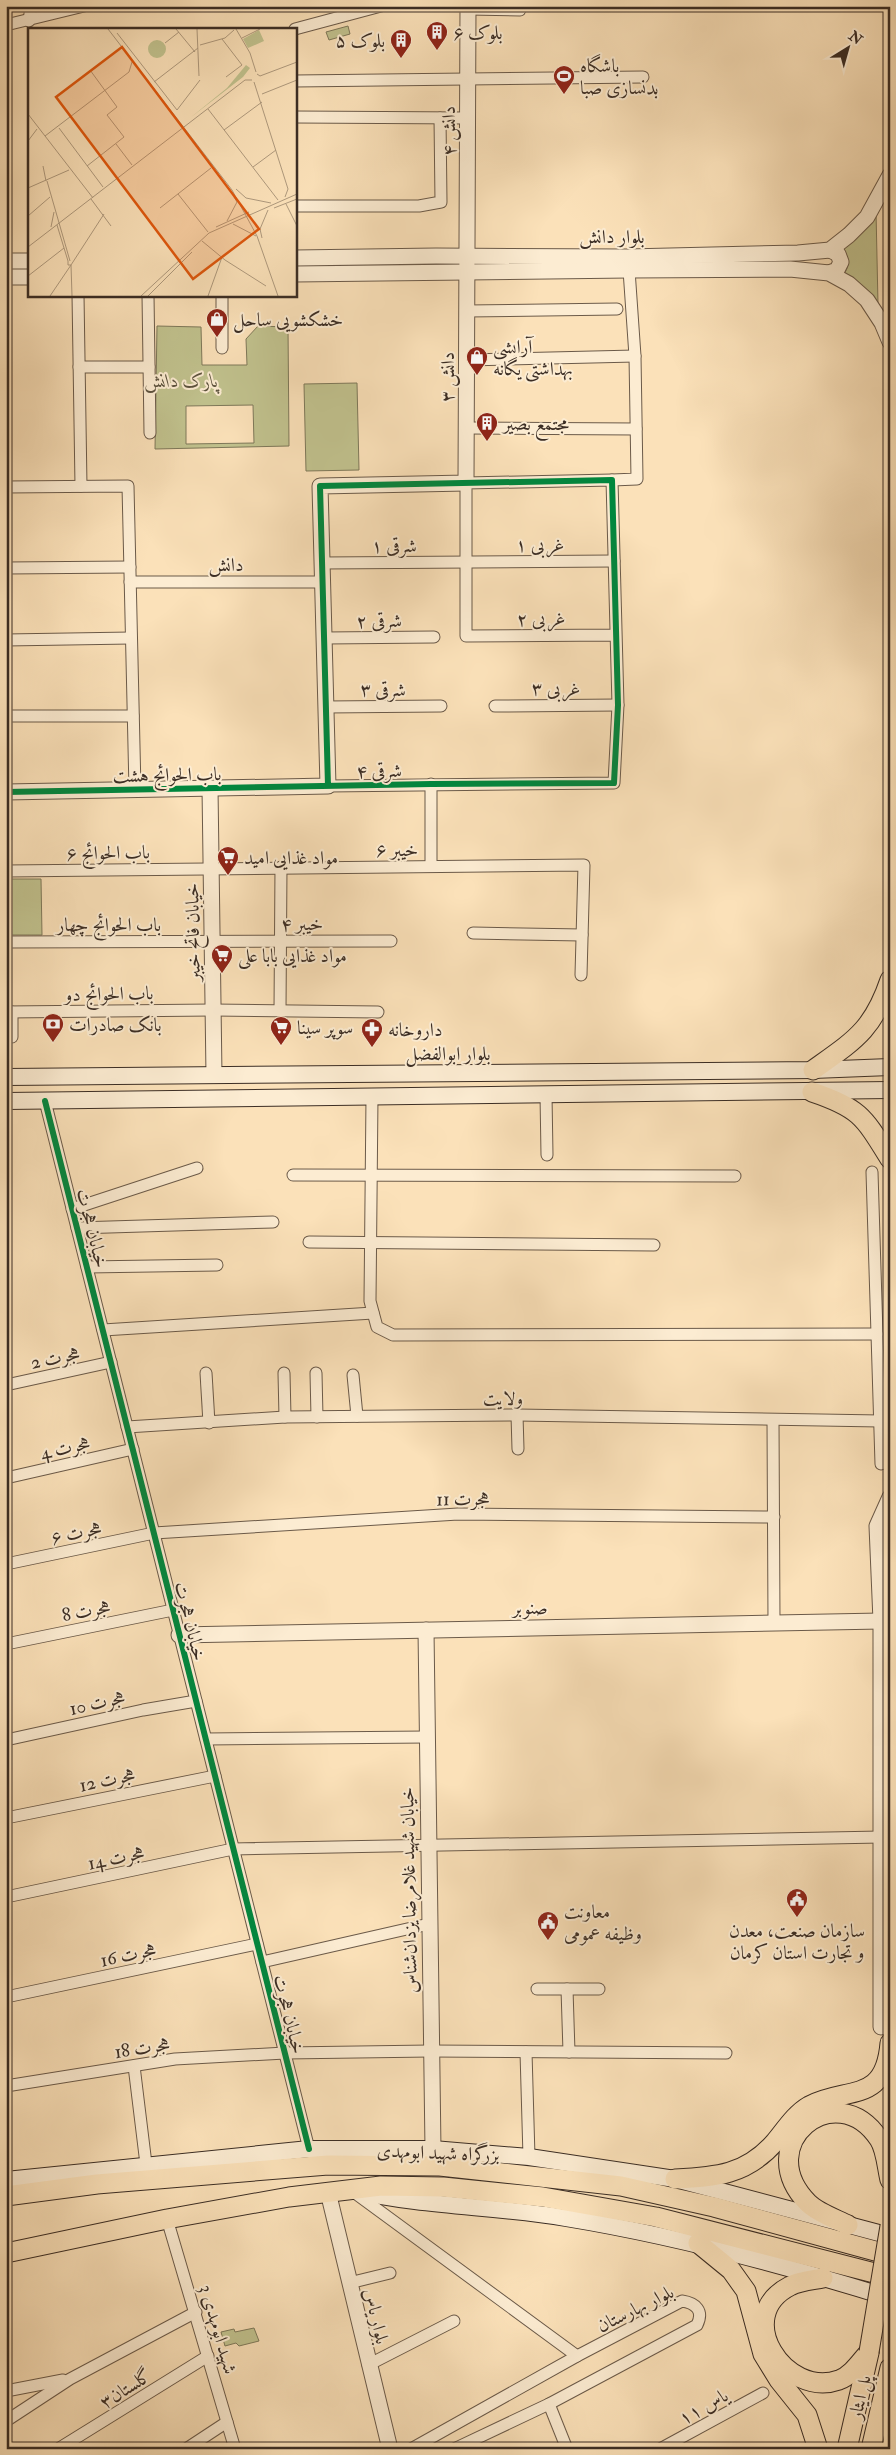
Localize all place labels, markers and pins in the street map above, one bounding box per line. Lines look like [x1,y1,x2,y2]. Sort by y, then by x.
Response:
building icon: بلوک ۶ [425,20,449,51]
place label: بلوک ۶ [453,21,503,45]
building icon: بلوک ۵ [389,28,413,59]
place label: بلوک ۵ [335,29,385,53]
place label: باشگاه بدنسازی صبا [580,53,659,100]
sports icon: باشگاه بدنسازی صبا [552,64,576,95]
shop icon: خشکشویی ساحل [205,307,229,338]
place label: خشکشویی ساحل [233,308,343,333]
place label: آرایشی بهداشتی یگانه [493,335,573,382]
shop icon: آرایشی بهداشتی یگانه [465,345,489,376]
building icon: مجتمع بصیر [475,411,499,442]
place label: مجتمع بصیر [501,412,570,441]
supermarket icon: مواد غذایی امید [216,845,240,876]
place label: مواد غذایی امید [244,846,338,871]
supermarket icon: مواد غذایی بابا علی [210,943,234,974]
place label: مواد غذایی بابا علی [238,944,347,970]
bank icon: بانک صادرات [41,1012,65,1043]
place label: بانک صادرات [69,1013,162,1037]
supermarket icon: سوپر سینا [269,1015,293,1046]
place label: سوپر سینا [297,1016,353,1040]
pharmacy icon: داروخانه [360,1017,384,1048]
place label: داروخانه [388,1018,443,1042]
public building icon: سازمان صنعت، معدن و تجارت استان کرمان [785,1887,809,1918]
place label: معاونت وظیفه عمومی [564,1900,642,1946]
public building icon: معاونت وظیفه عمومی [536,1910,560,1941]
place label: سازمان صنعت، معدن و تجارت استان کرمان [729,1919,865,1965]

